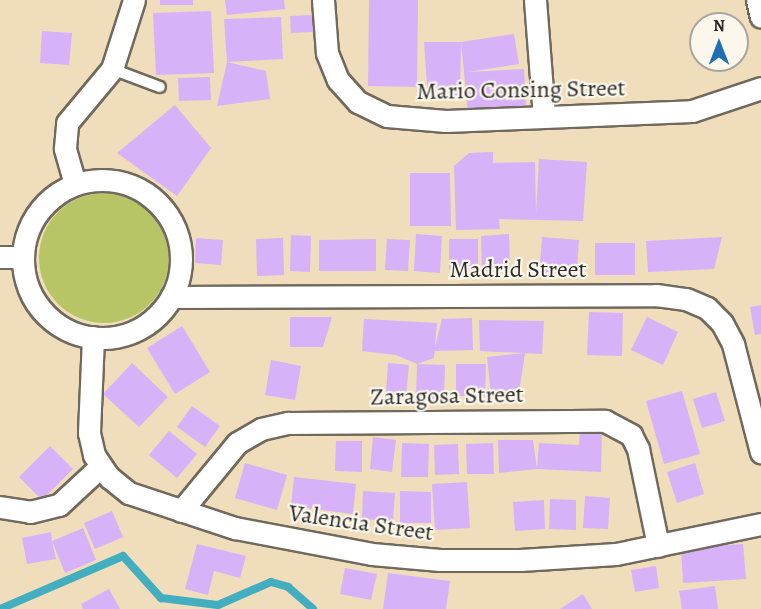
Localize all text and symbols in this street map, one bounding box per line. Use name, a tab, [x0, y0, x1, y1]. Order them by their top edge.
north arrow	[689, 12, 749, 72]
text: N	[713, 15, 725, 37]
street label: Mario Consing Street	[416, 74, 626, 106]
street label: Madrid Street	[450, 256, 586, 284]
street label: Zaragosa Street	[370, 380, 524, 412]
street label: Valencia Street	[287, 499, 435, 547]

